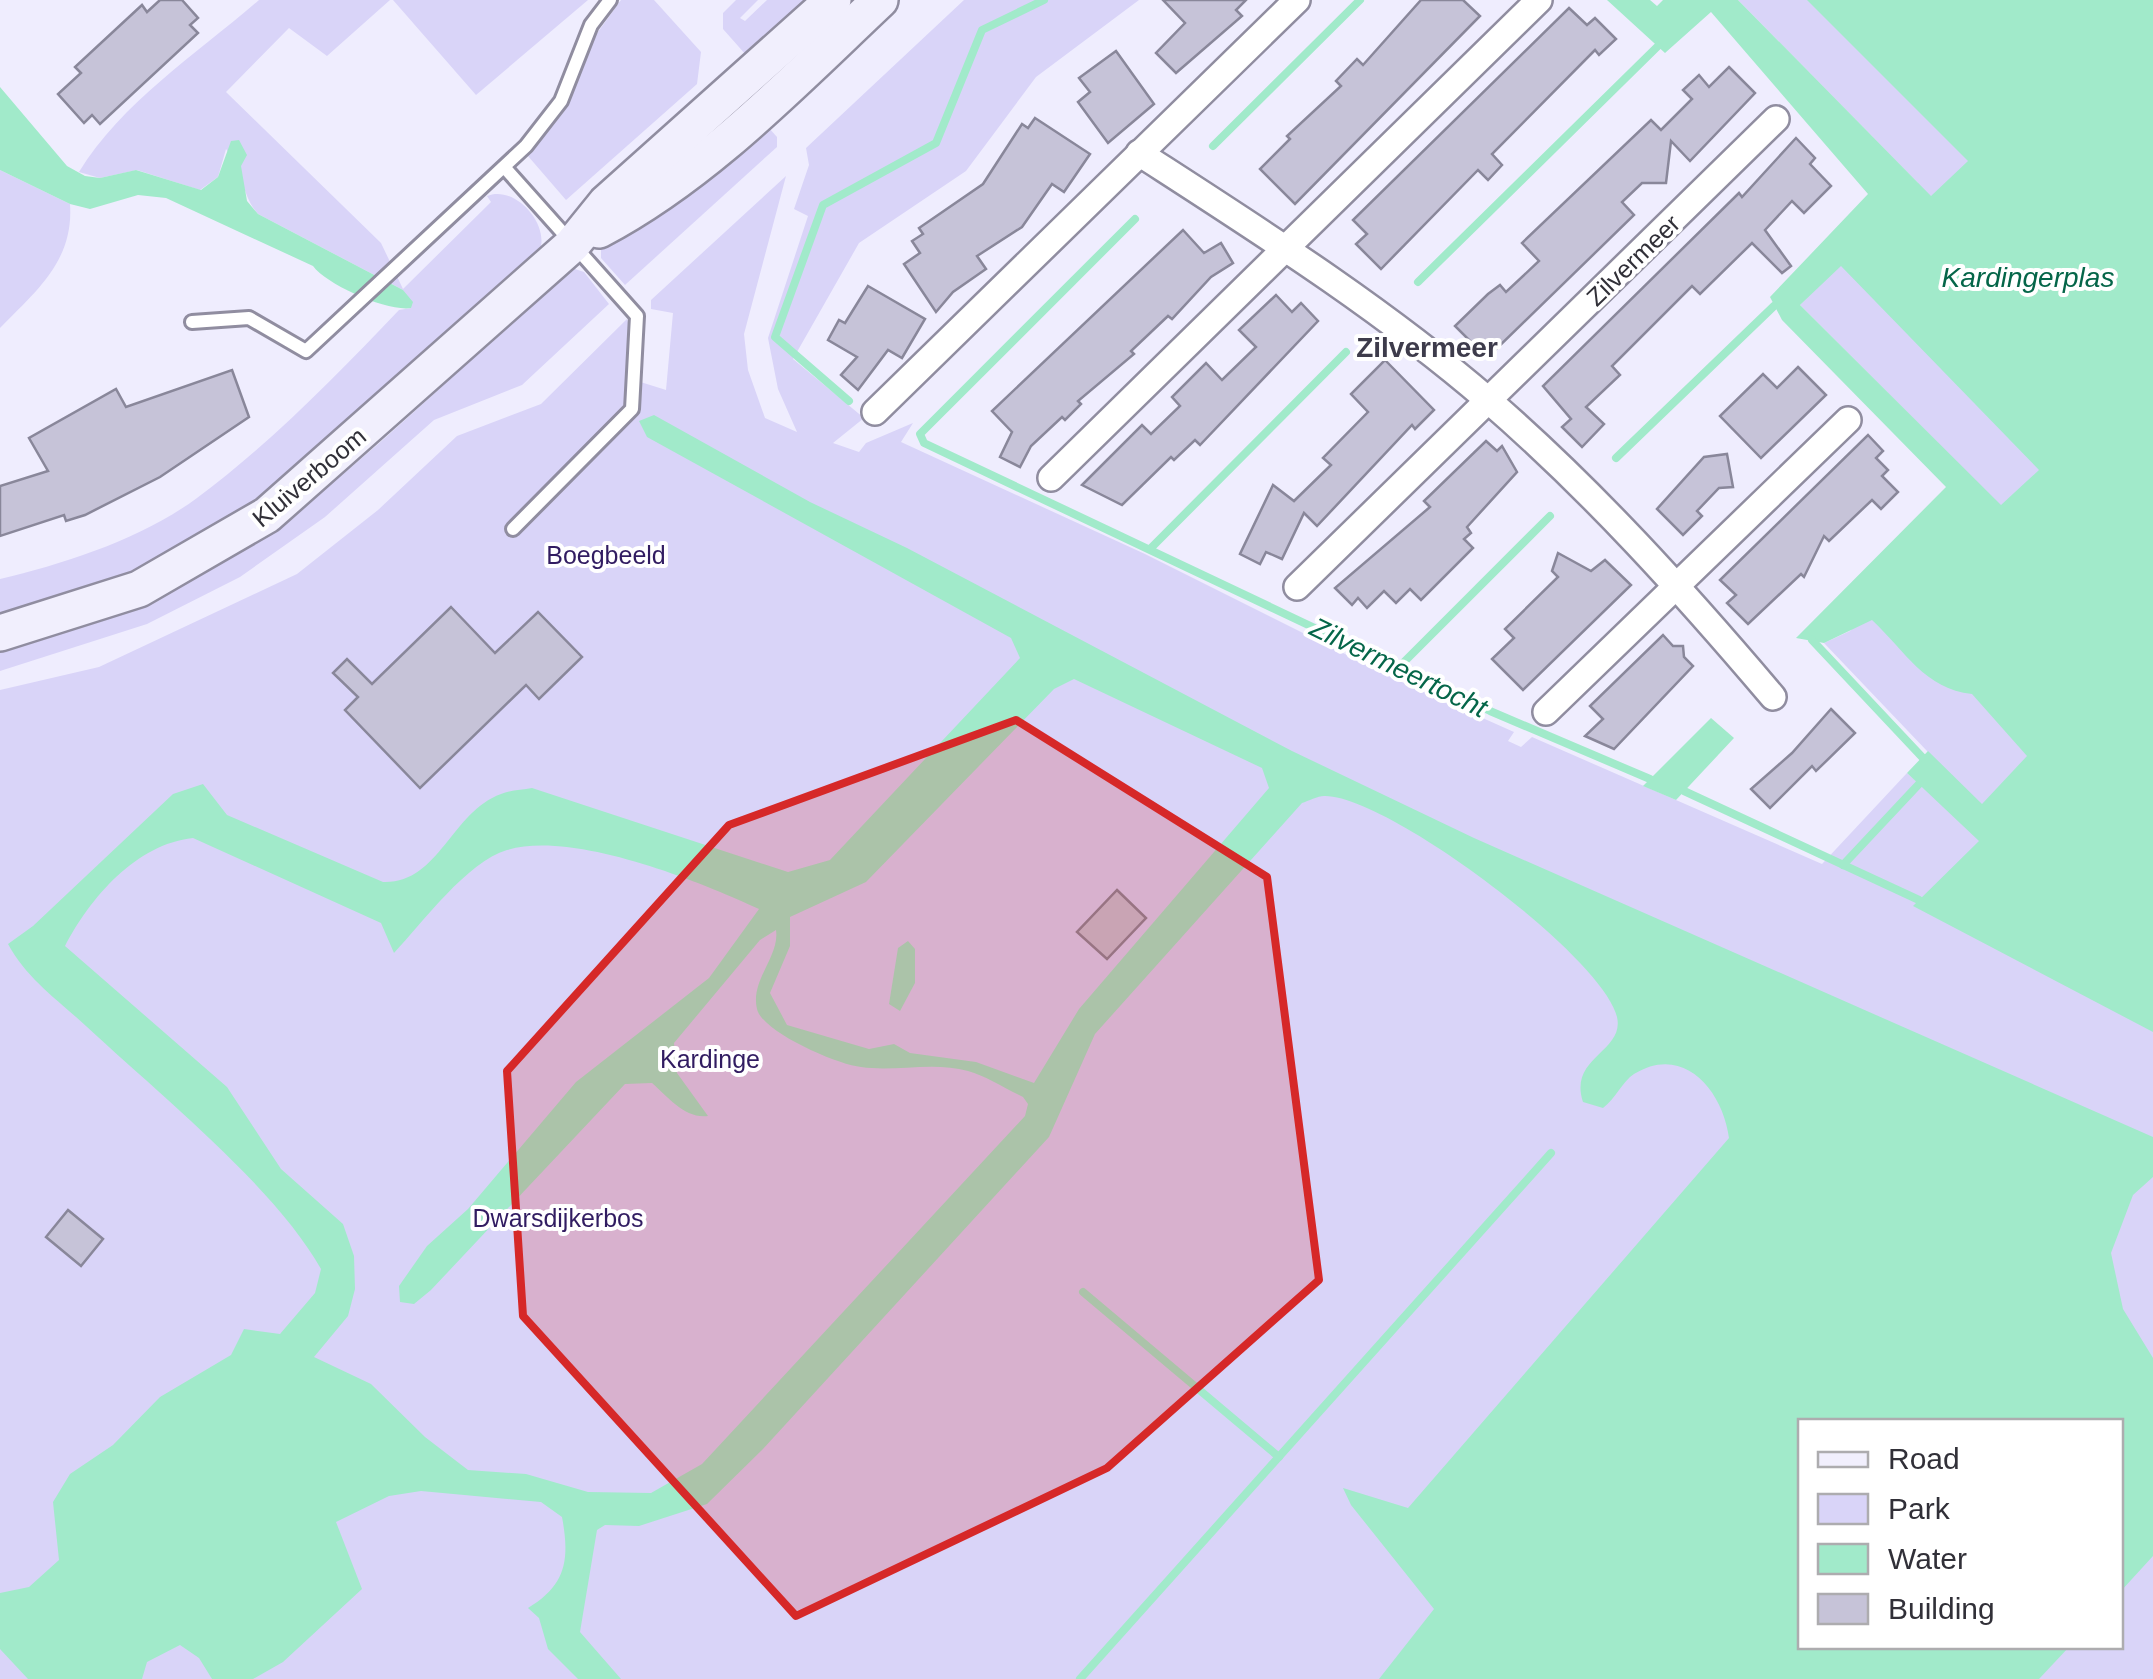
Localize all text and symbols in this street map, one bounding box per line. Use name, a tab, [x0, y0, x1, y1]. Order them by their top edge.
street label: Zilvermeer	[1581, 209, 1685, 311]
water label: Kardingerplas	[1942, 262, 2114, 293]
district label: Zilvermeer	[1356, 332, 1498, 363]
street label: Kluiverboom	[247, 422, 371, 532]
park label: Boegbeeld	[546, 541, 666, 569]
water label: Zilvermeertocht	[1304, 611, 1493, 724]
park label: Kardinge	[660, 1045, 760, 1073]
park label: Dwarsdijkerbos	[473, 1204, 643, 1232]
legend	[1798, 1419, 2123, 1649]
text: Road	[1888, 1442, 1960, 1475]
text: Park	[1888, 1492, 1951, 1525]
text: Water	[1888, 1542, 1967, 1575]
text: Building	[1888, 1592, 1995, 1625]

